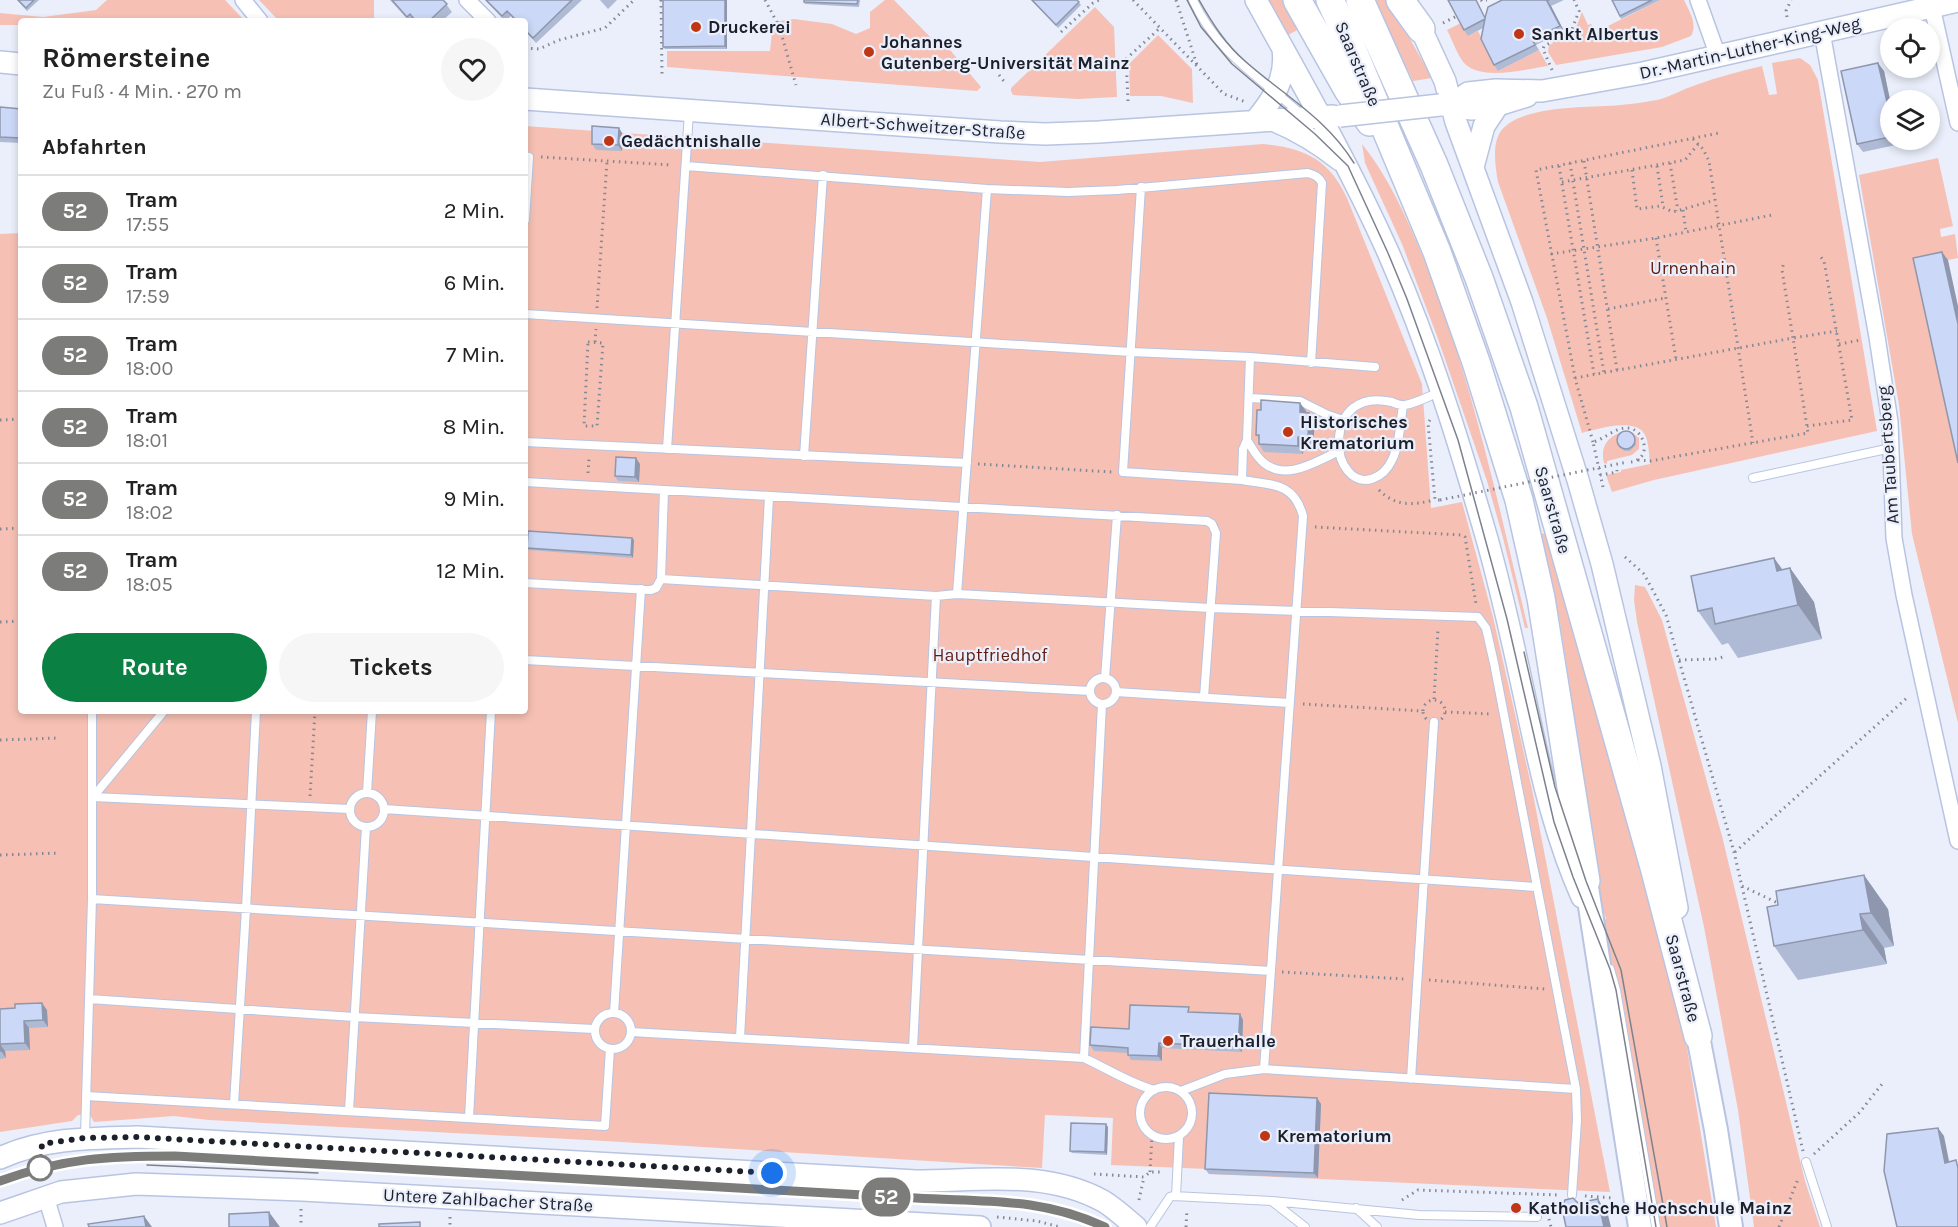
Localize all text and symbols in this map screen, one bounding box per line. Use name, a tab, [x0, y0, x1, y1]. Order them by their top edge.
street label: Dr.-Martin-Luther-King-Weg	[1637, 12, 1863, 84]
place label: Druckerei	[708, 16, 791, 38]
street label: Saarstraße	[1330, 18, 1386, 110]
map controls	[1880, 18, 1940, 150]
button: locate	[1880, 18, 1940, 78]
marker: Druckerei	[689, 20, 703, 34]
place label: Sankt Albertus	[1531, 23, 1659, 45]
marker: Sankt Albertus	[1512, 27, 1526, 41]
place label: Johannes Gutenberg-Universität Mainz	[881, 31, 1130, 74]
button: heart	[441, 38, 504, 101]
text: Römersteine	[42, 41, 210, 74]
marker: Johannes Gutenberg-Universität Mainz	[862, 45, 876, 59]
text: Zu Fuß · 4 Min. · 270 m	[42, 80, 242, 103]
button: layers	[1880, 90, 1940, 150]
street label: Albert-Schweitzer-Straße	[820, 108, 1026, 144]
place label: Gedächtnishalle	[621, 130, 761, 152]
text: Abfahrten	[42, 134, 147, 160]
marker: Gedächtnishalle	[602, 134, 616, 148]
text: Tram	[126, 187, 178, 213]
text: 2 Min.	[444, 198, 504, 224]
text: 52	[63, 199, 87, 223]
text: 17:55	[126, 213, 169, 236]
park label: Urnenhain	[1650, 257, 1736, 279]
text: Tram	[126, 259, 178, 285]
text: 6 Min.	[444, 270, 504, 296]
text: 52	[63, 271, 87, 295]
text: 17:59	[126, 285, 170, 308]
text: Tram	[126, 331, 178, 357]
text: 7 Min.	[446, 342, 504, 368]
text: 52	[63, 343, 87, 367]
text: 18:00	[126, 357, 173, 380]
street label: Am Taubertsberg	[1872, 385, 1904, 525]
text: Tram	[126, 403, 178, 429]
place label: Historisches Krematorium	[1300, 411, 1415, 454]
text: 8 Min.	[443, 414, 504, 440]
text: 52	[63, 415, 87, 439]
marker: Historisches Krematorium	[1281, 425, 1295, 439]
text: 18:01	[126, 429, 168, 452]
street label: Saarstraße	[1530, 464, 1576, 556]
text: Tram	[126, 475, 178, 501]
text: 9 Min.	[444, 486, 504, 512]
text: 52	[63, 487, 87, 511]
text: 18:02	[126, 501, 173, 524]
text: Tram	[126, 547, 178, 573]
text: 12 Min.	[436, 558, 504, 584]
text: 52	[63, 559, 87, 583]
text: 18:05	[126, 573, 173, 596]
button: Route	[42, 633, 267, 702]
button: Tickets	[279, 633, 504, 702]
park label: Hauptfriedhof	[933, 644, 1048, 666]
street label: Saarstraße	[1661, 932, 1705, 1024]
place label: Trauerhalle	[1180, 1030, 1276, 1052]
marker: Trauerhalle	[1161, 1034, 1175, 1048]
place label: Krematorium	[1277, 1125, 1392, 1147]
marker: Krematorium	[1258, 1129, 1272, 1143]
unlabelled marker	[27, 1155, 53, 1181]
your location	[757, 1158, 787, 1188]
line badge: 52	[859, 1178, 913, 1216]
street label: Untere Zahlbacher Straße	[382, 1184, 594, 1216]
text: 52	[874, 1185, 898, 1209]
place label: Katholische Hochschule Mainz	[1528, 1197, 1792, 1219]
marker: Katholische Hochschule Mainz	[1509, 1201, 1523, 1215]

